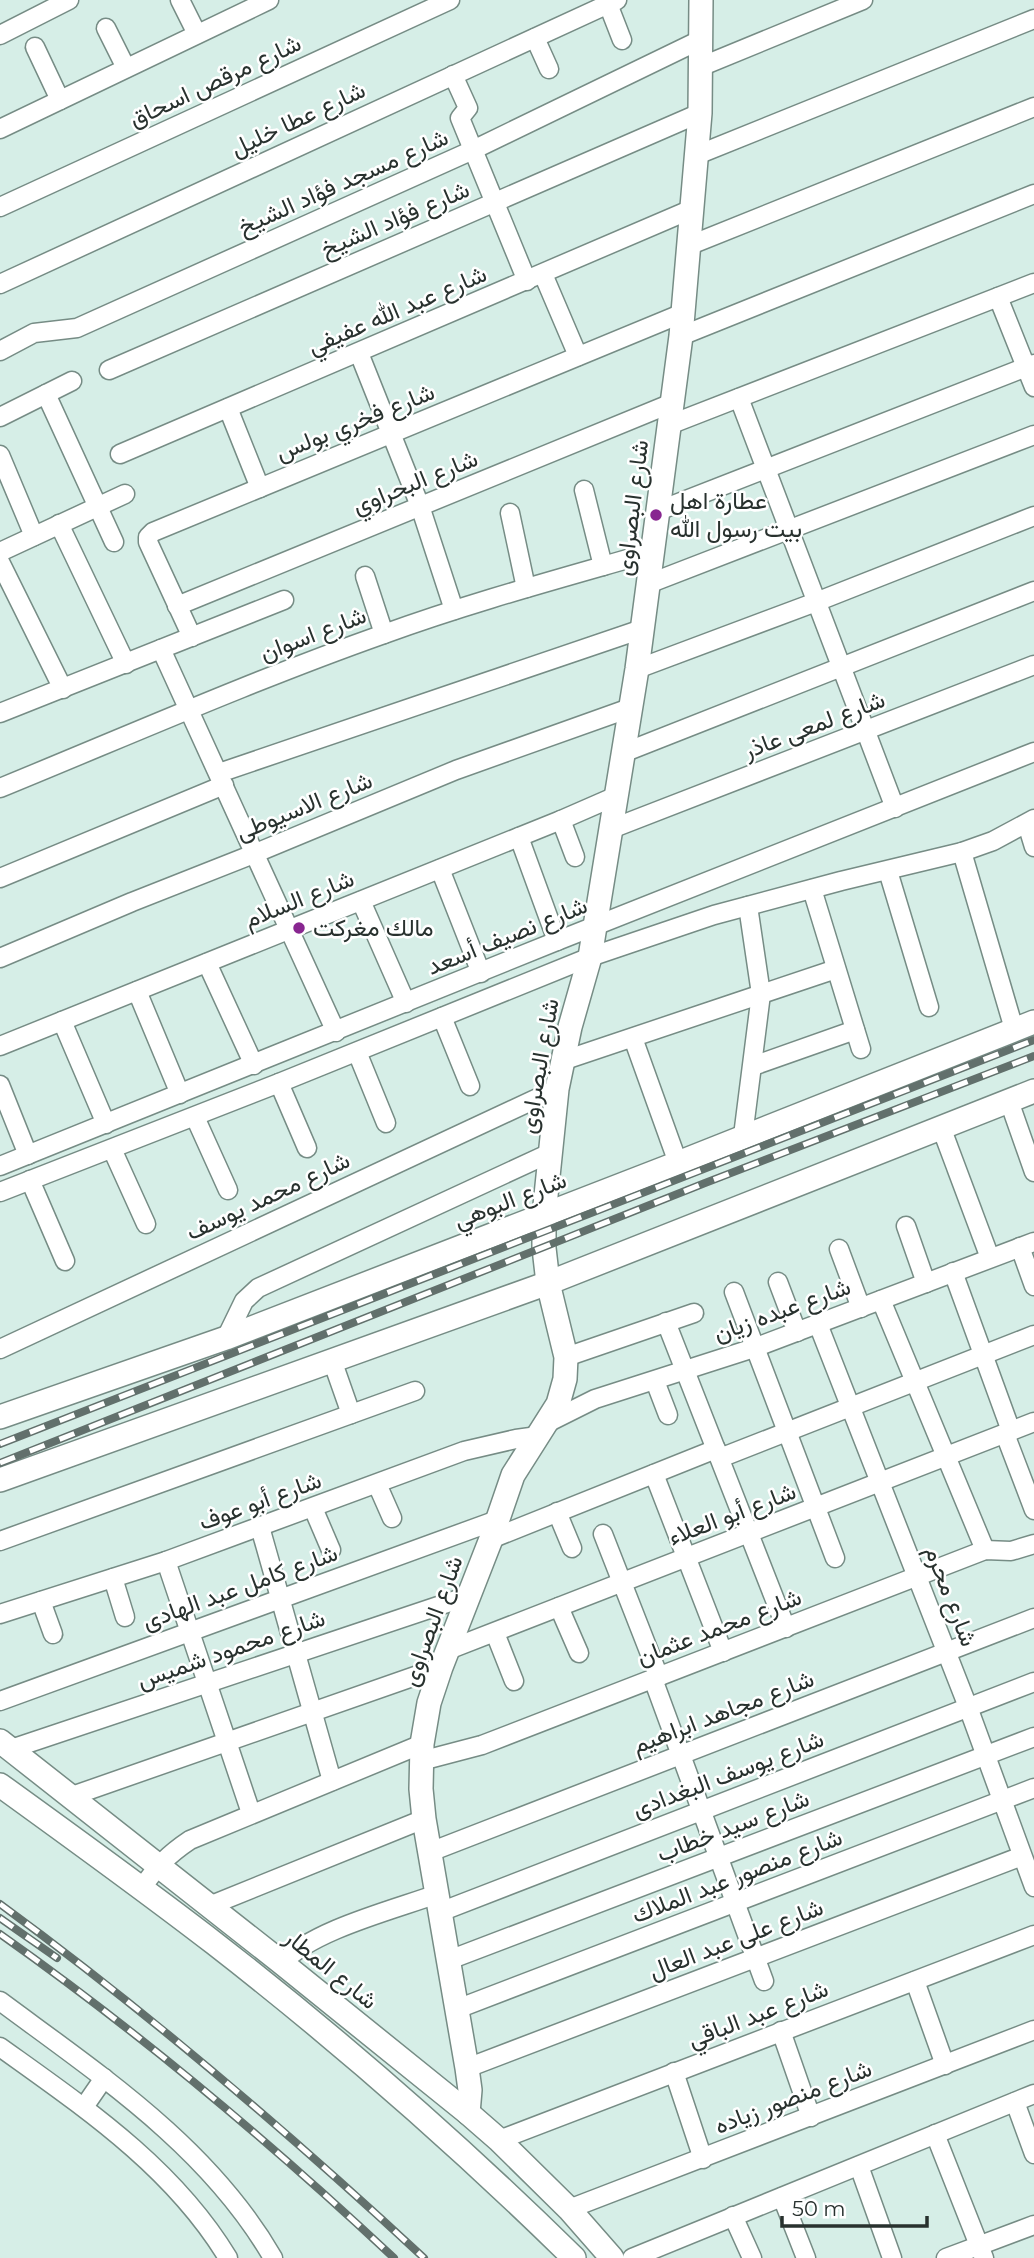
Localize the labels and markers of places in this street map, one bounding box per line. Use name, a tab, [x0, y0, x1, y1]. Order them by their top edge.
place label: عطارة اهل بيت رسول الله	[670, 486, 802, 544]
marker: عطارة اهل بيت رسول الله	[648, 507, 664, 523]
place label: مالك مغركت	[313, 913, 434, 943]
marker: مالك مغركت	[291, 920, 307, 936]

